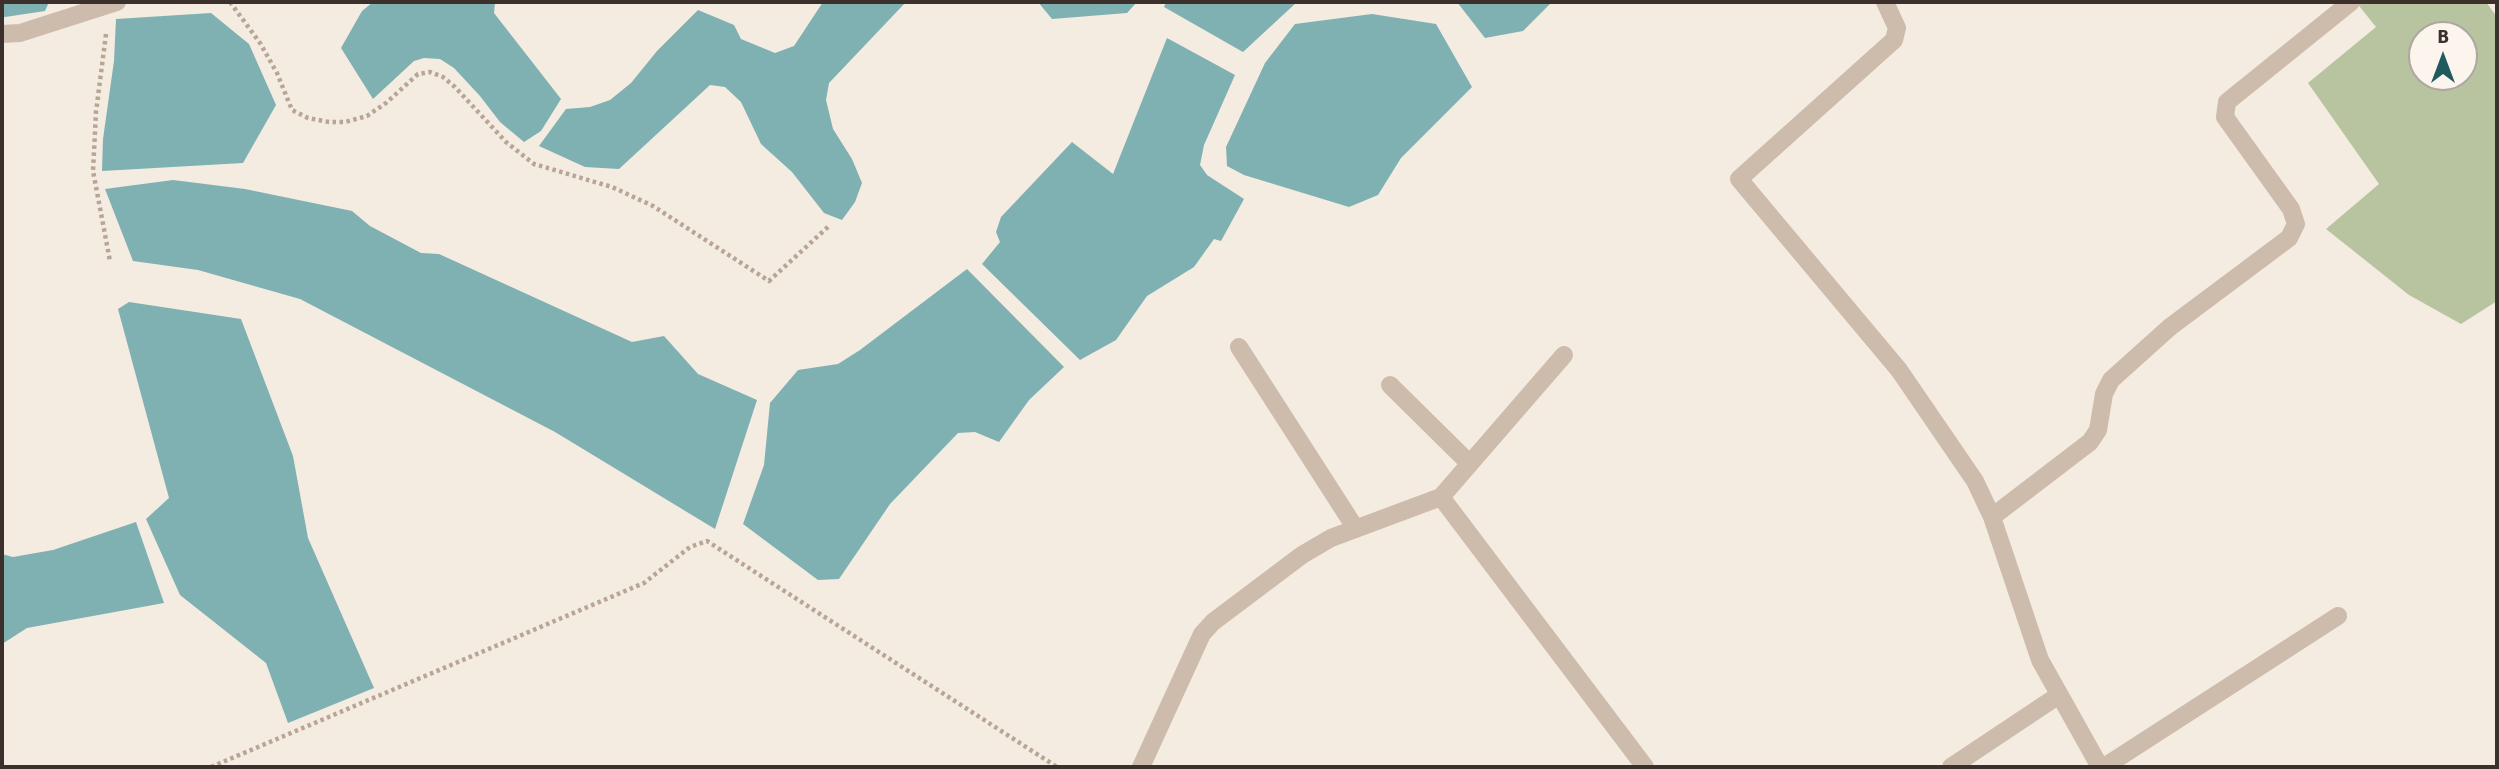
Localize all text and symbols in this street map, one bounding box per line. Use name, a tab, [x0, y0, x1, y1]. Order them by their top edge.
north arrow	[2408, 21, 2478, 91]
text: B	[2437, 25, 2449, 49]

